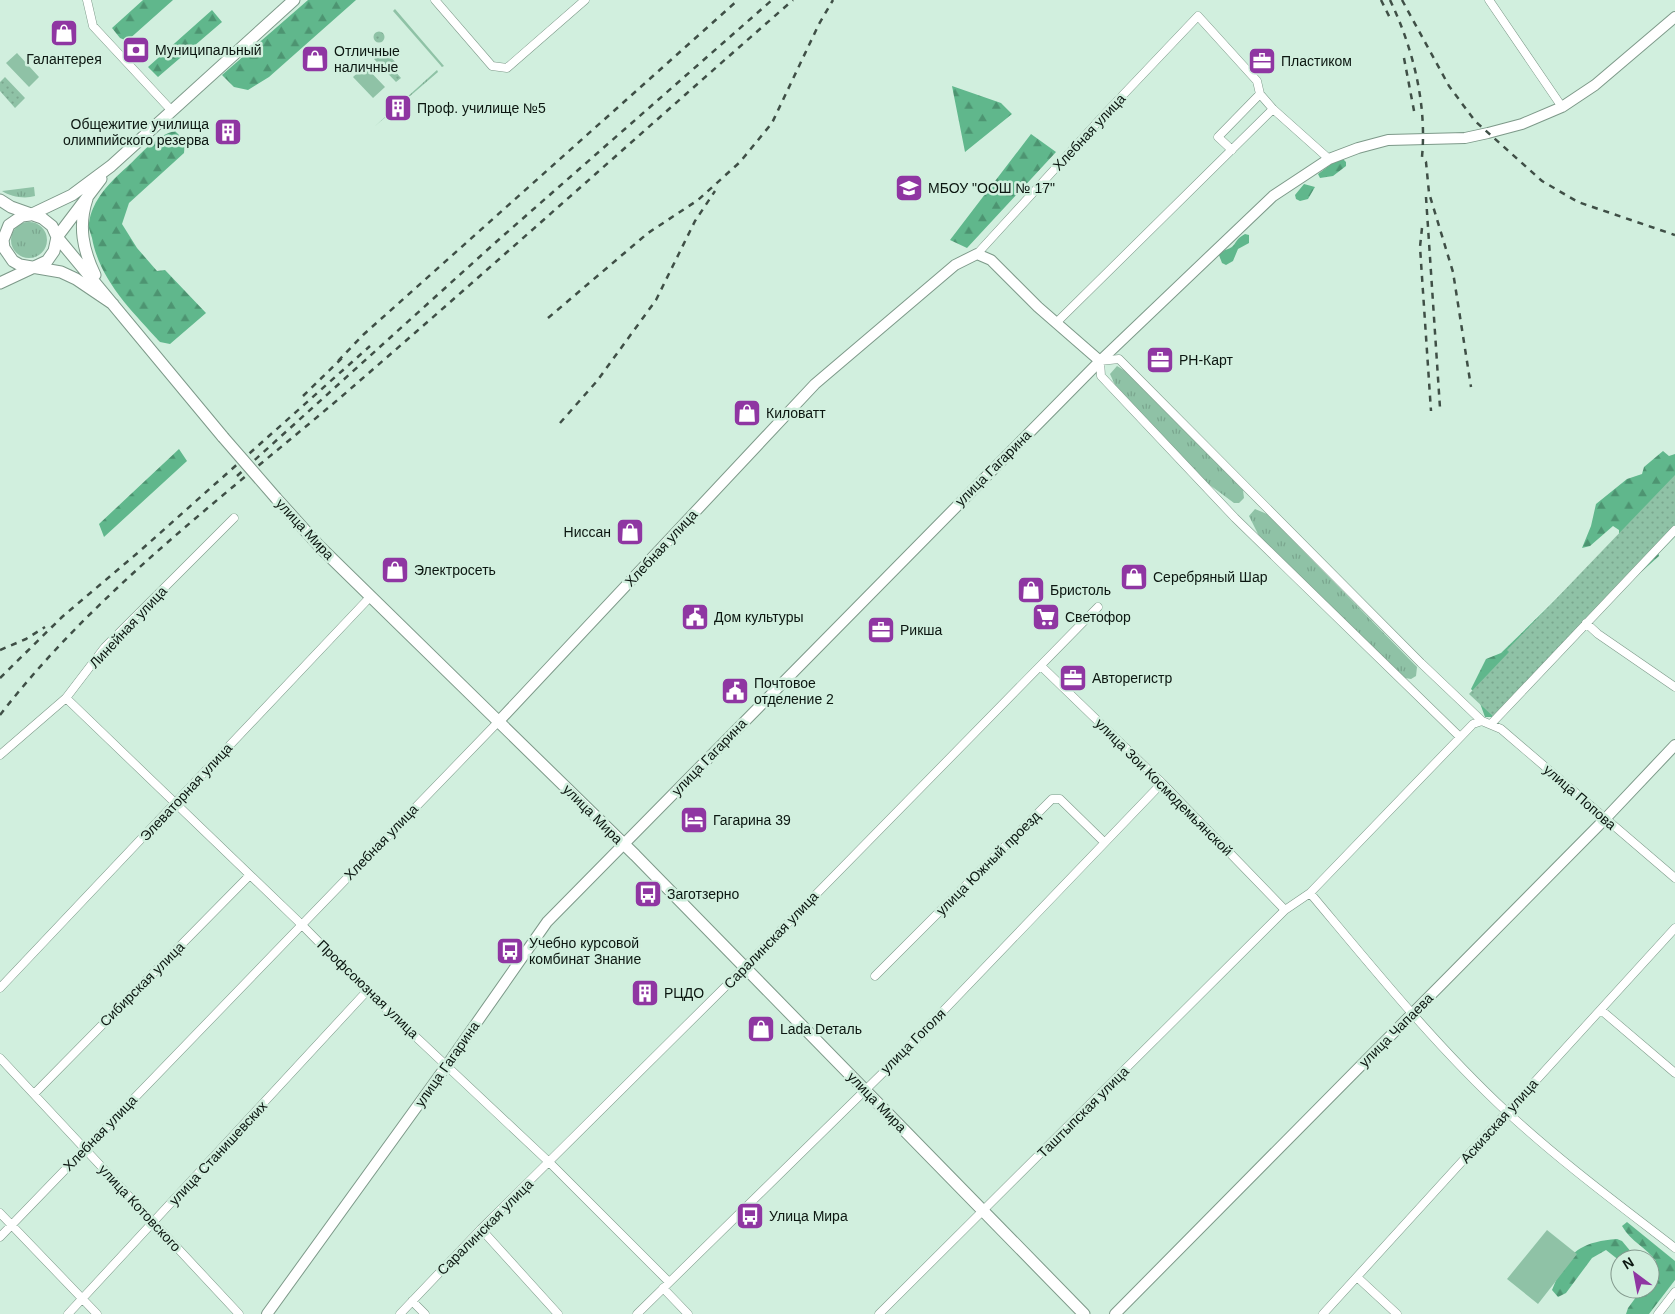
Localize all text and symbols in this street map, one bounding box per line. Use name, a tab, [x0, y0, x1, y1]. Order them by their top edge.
shop icon: Галантерея	[49, 18, 79, 48]
bank icon: Муниципальный	[121, 35, 151, 65]
place label: Муниципальный	[155, 42, 262, 58]
place label: Отличные наличные	[334, 43, 400, 75]
shop icon: Отличные наличные	[300, 44, 330, 74]
office icon: Пластиком	[1247, 46, 1277, 76]
place label: Галантерея	[26, 51, 102, 67]
place label: Пластиком	[1281, 53, 1352, 69]
street label: Хлебная улица	[1050, 90, 1129, 174]
building icon: Проф. училище №5	[383, 93, 413, 123]
place label: Проф. училище №5	[417, 100, 546, 116]
place label: Общежитие училища олимпийского резерва	[63, 116, 209, 148]
building icon: Общежитие училища олимпийского резерва	[213, 117, 243, 147]
school or university icon: МБОУ "ООШ № 17"	[894, 173, 924, 203]
place label: МБОУ "ООШ № 17"	[928, 180, 1055, 196]
office icon: РН-Карт	[1145, 345, 1175, 375]
place label: РН-Карт	[1179, 352, 1234, 368]
shop icon: Киловатт	[732, 398, 762, 428]
place label: Киловатт	[766, 405, 826, 421]
street label: улица Гагарина	[952, 427, 1034, 509]
street label: улица Мира	[273, 495, 337, 563]
street label: Хлебная улица	[622, 506, 701, 590]
shop icon: Ниссан	[615, 517, 645, 547]
place label: Ниссан	[564, 524, 611, 540]
shop icon: Электросеть	[380, 555, 410, 585]
place label: Электросеть	[414, 562, 496, 578]
shop icon: Серебряный Шар	[1119, 562, 1149, 592]
place label: Серебряный Шар	[1153, 569, 1268, 585]
shop icon: Бристоль	[1016, 575, 1046, 605]
place label: Бристоль	[1050, 582, 1111, 598]
street label: Линейная улица	[86, 583, 170, 671]
public building icon: Дом культуры	[680, 602, 710, 632]
supermarket icon: Светофор	[1031, 602, 1061, 632]
place label: Дом культуры	[714, 609, 804, 625]
place label: Светофор	[1065, 609, 1131, 625]
office icon: Рикша	[866, 615, 896, 645]
place label: Рикша	[900, 622, 943, 638]
office icon: Авторегистр	[1058, 663, 1088, 693]
place label: Авторегистр	[1092, 670, 1172, 686]
place label: Почтовое отделение 2	[754, 675, 834, 707]
public building icon: Почтовое отделение 2	[720, 676, 750, 706]
street label: улица Гагарина	[668, 715, 750, 799]
street label: улица Зои Космодемьянской	[1092, 715, 1236, 859]
street label: Элеваторная улица	[137, 740, 236, 844]
street label: улица Попова	[1541, 761, 1620, 833]
street label: улица Мира	[560, 781, 626, 847]
street label: Хлебная улица	[341, 801, 421, 883]
hotel icon: Гагарина 39	[679, 805, 709, 835]
street label: улица Южный проезд	[933, 808, 1043, 918]
place label: Гагарина 39	[713, 812, 791, 828]
bus stop icon: Заготзерно	[633, 879, 663, 909]
place label: Заготзерно	[667, 886, 739, 902]
street label: Саралинская улица	[721, 888, 822, 992]
place label: Учебно курсовой комбинат Знание	[529, 935, 641, 967]
bus stop icon: Учебно курсовой комбинат Знание	[495, 936, 525, 966]
street label: Профсоюзная улица	[314, 937, 422, 1042]
street label: Сибирская улица	[96, 938, 188, 1030]
building icon: РЦДО	[630, 978, 660, 1008]
place label: РЦДО	[664, 985, 704, 1001]
street label: улица Чапаева	[1356, 990, 1436, 1070]
street label: улица Гоголя	[877, 1005, 949, 1077]
shop icon: Lada Dеталь	[746, 1014, 776, 1044]
street label: улица Гагарина	[412, 1018, 483, 1110]
place label: Lada Dеталь	[780, 1021, 862, 1037]
street label: Таштыпская улица	[1034, 1063, 1132, 1161]
street label: улица Мира	[844, 1069, 910, 1136]
street label: Аскизская улица	[1457, 1075, 1541, 1166]
street label: Хлебная улица	[60, 1092, 140, 1174]
street label: улица Станишевских	[166, 1098, 270, 1208]
street label: улица Котовского	[96, 1161, 185, 1255]
street label: Саралинская улица	[434, 1176, 536, 1278]
bus stop icon: Улица Мира	[735, 1201, 765, 1231]
place label: Улица Мира	[769, 1208, 848, 1224]
north arrow	[1610, 1249, 1660, 1299]
text: N	[1620, 1254, 1637, 1272]

